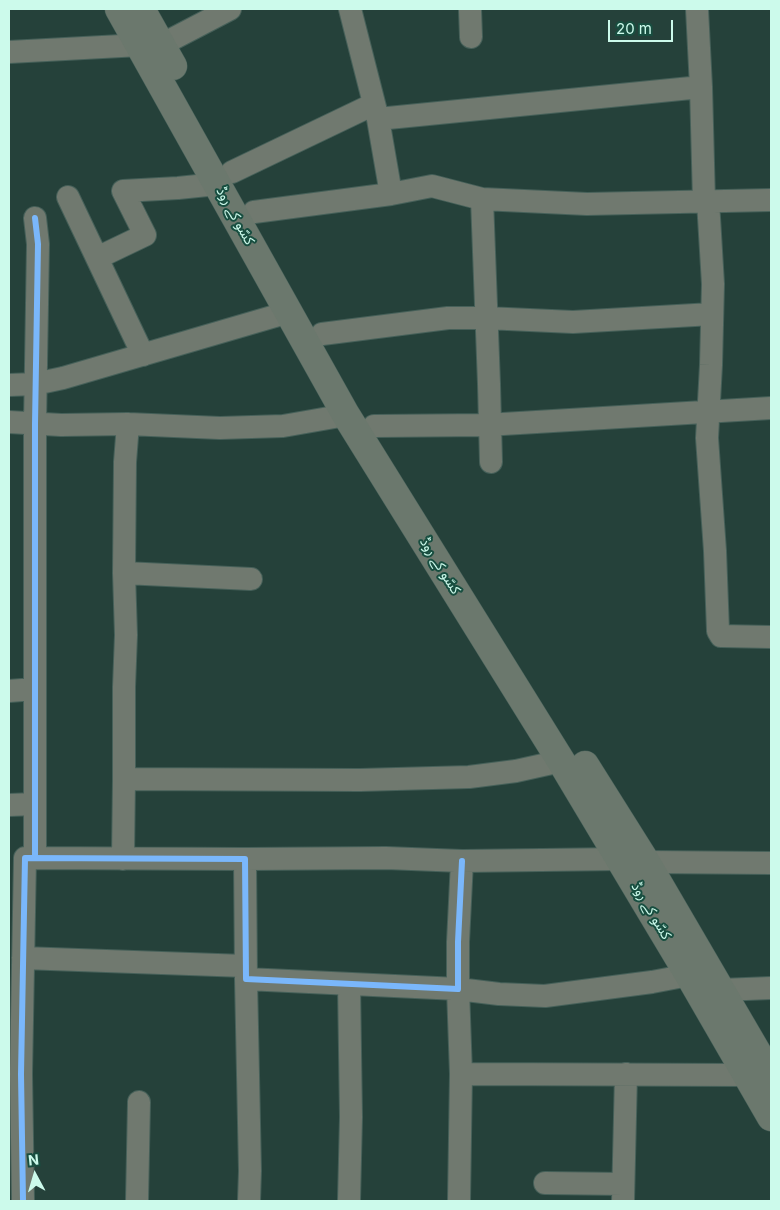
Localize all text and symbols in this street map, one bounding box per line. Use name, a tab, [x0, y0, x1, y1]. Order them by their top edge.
scale bar	[610, 10, 675, 42]
text: 20 m	[616, 19, 652, 38]
street label: کسّو کے روڈ	[212, 184, 258, 248]
street label: کسّو کے روڈ	[416, 535, 464, 597]
street label: کسّو کے روڈ	[627, 879, 675, 943]
north arrow	[10, 1150, 60, 1200]
text: N	[27, 1151, 40, 1169]

